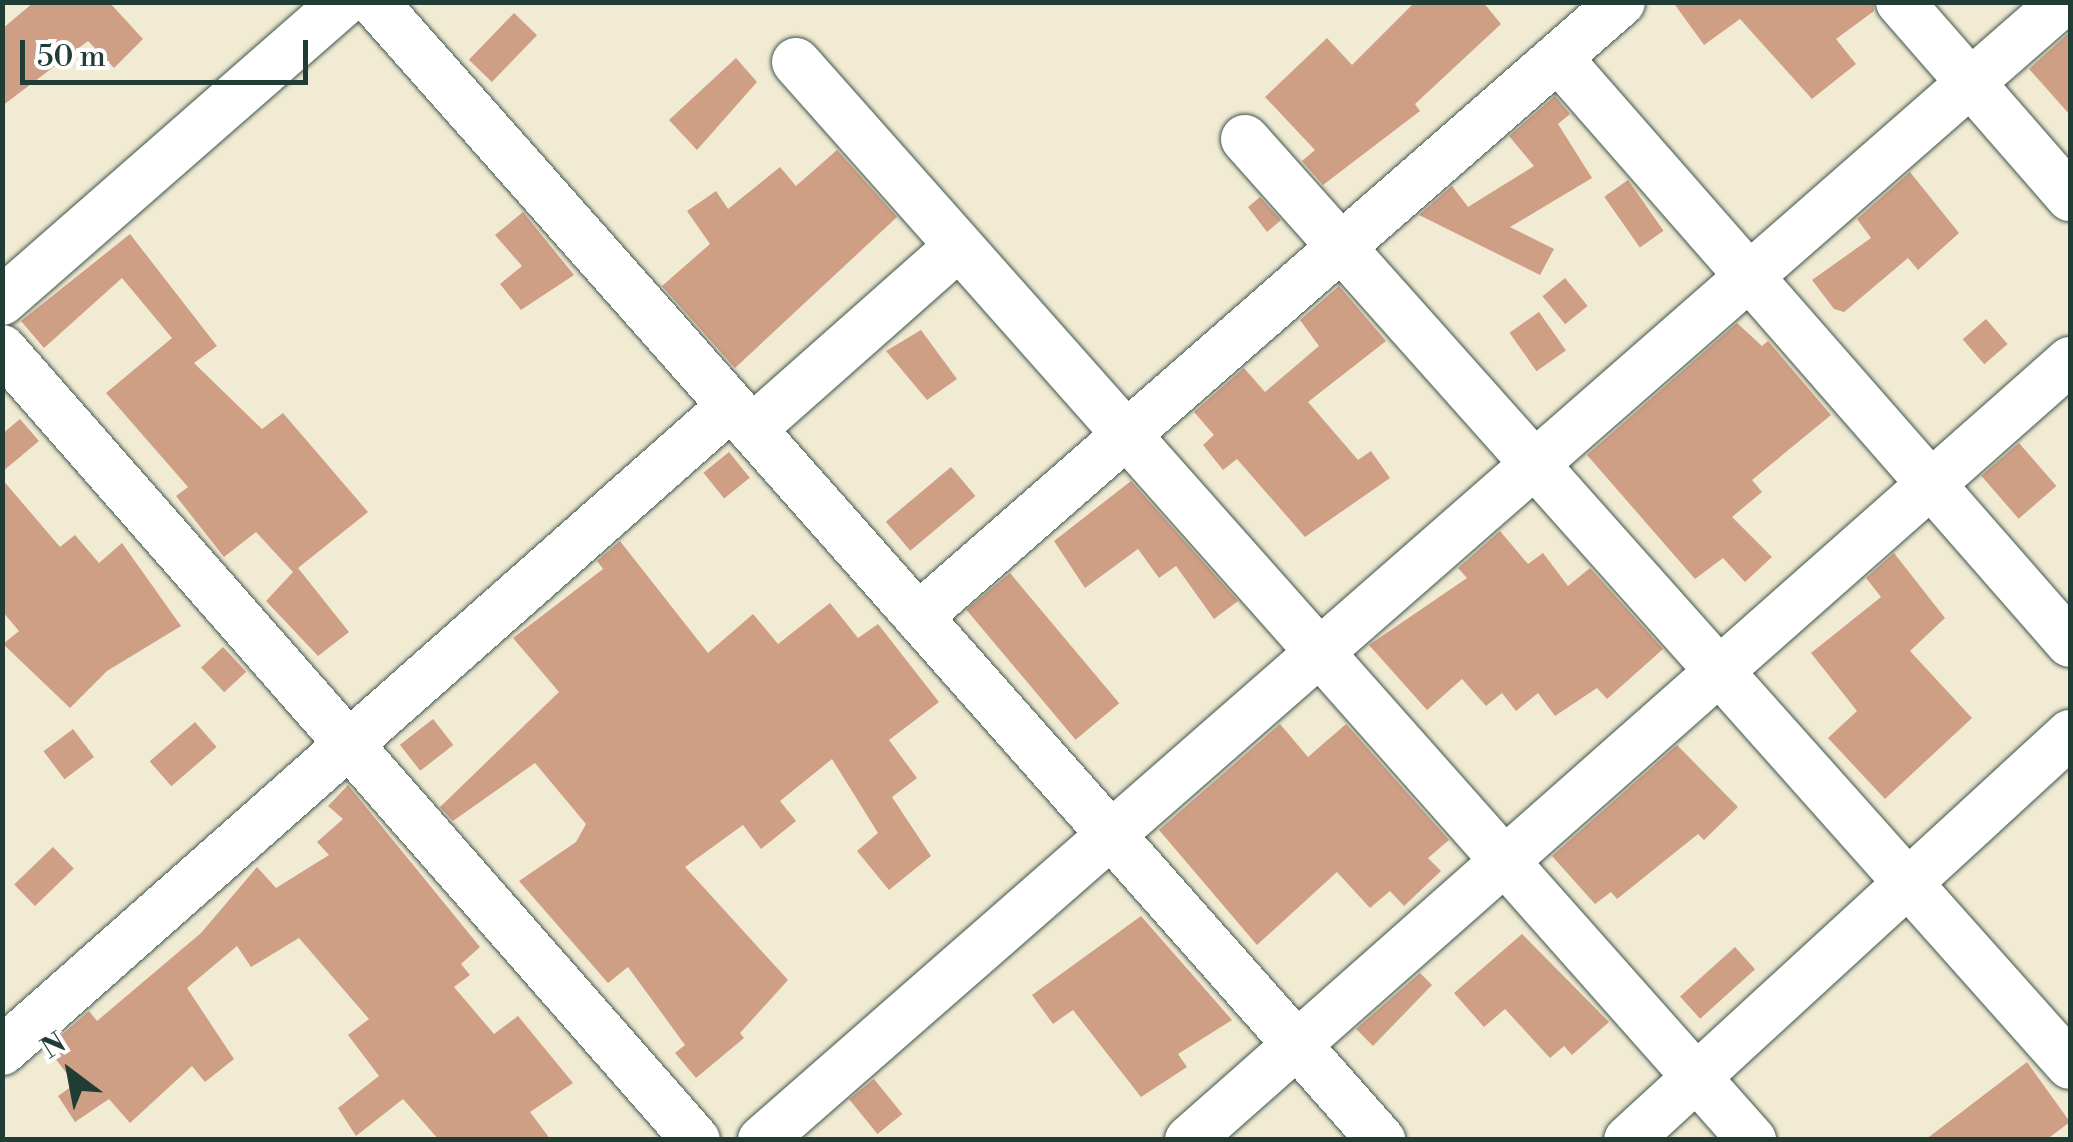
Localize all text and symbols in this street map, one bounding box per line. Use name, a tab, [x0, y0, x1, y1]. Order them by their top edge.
scale bar	[25, 20, 312, 82]
text: 50 m	[37, 38, 106, 76]
north arrow	[20, 1022, 120, 1122]
text: N	[35, 1025, 73, 1067]

